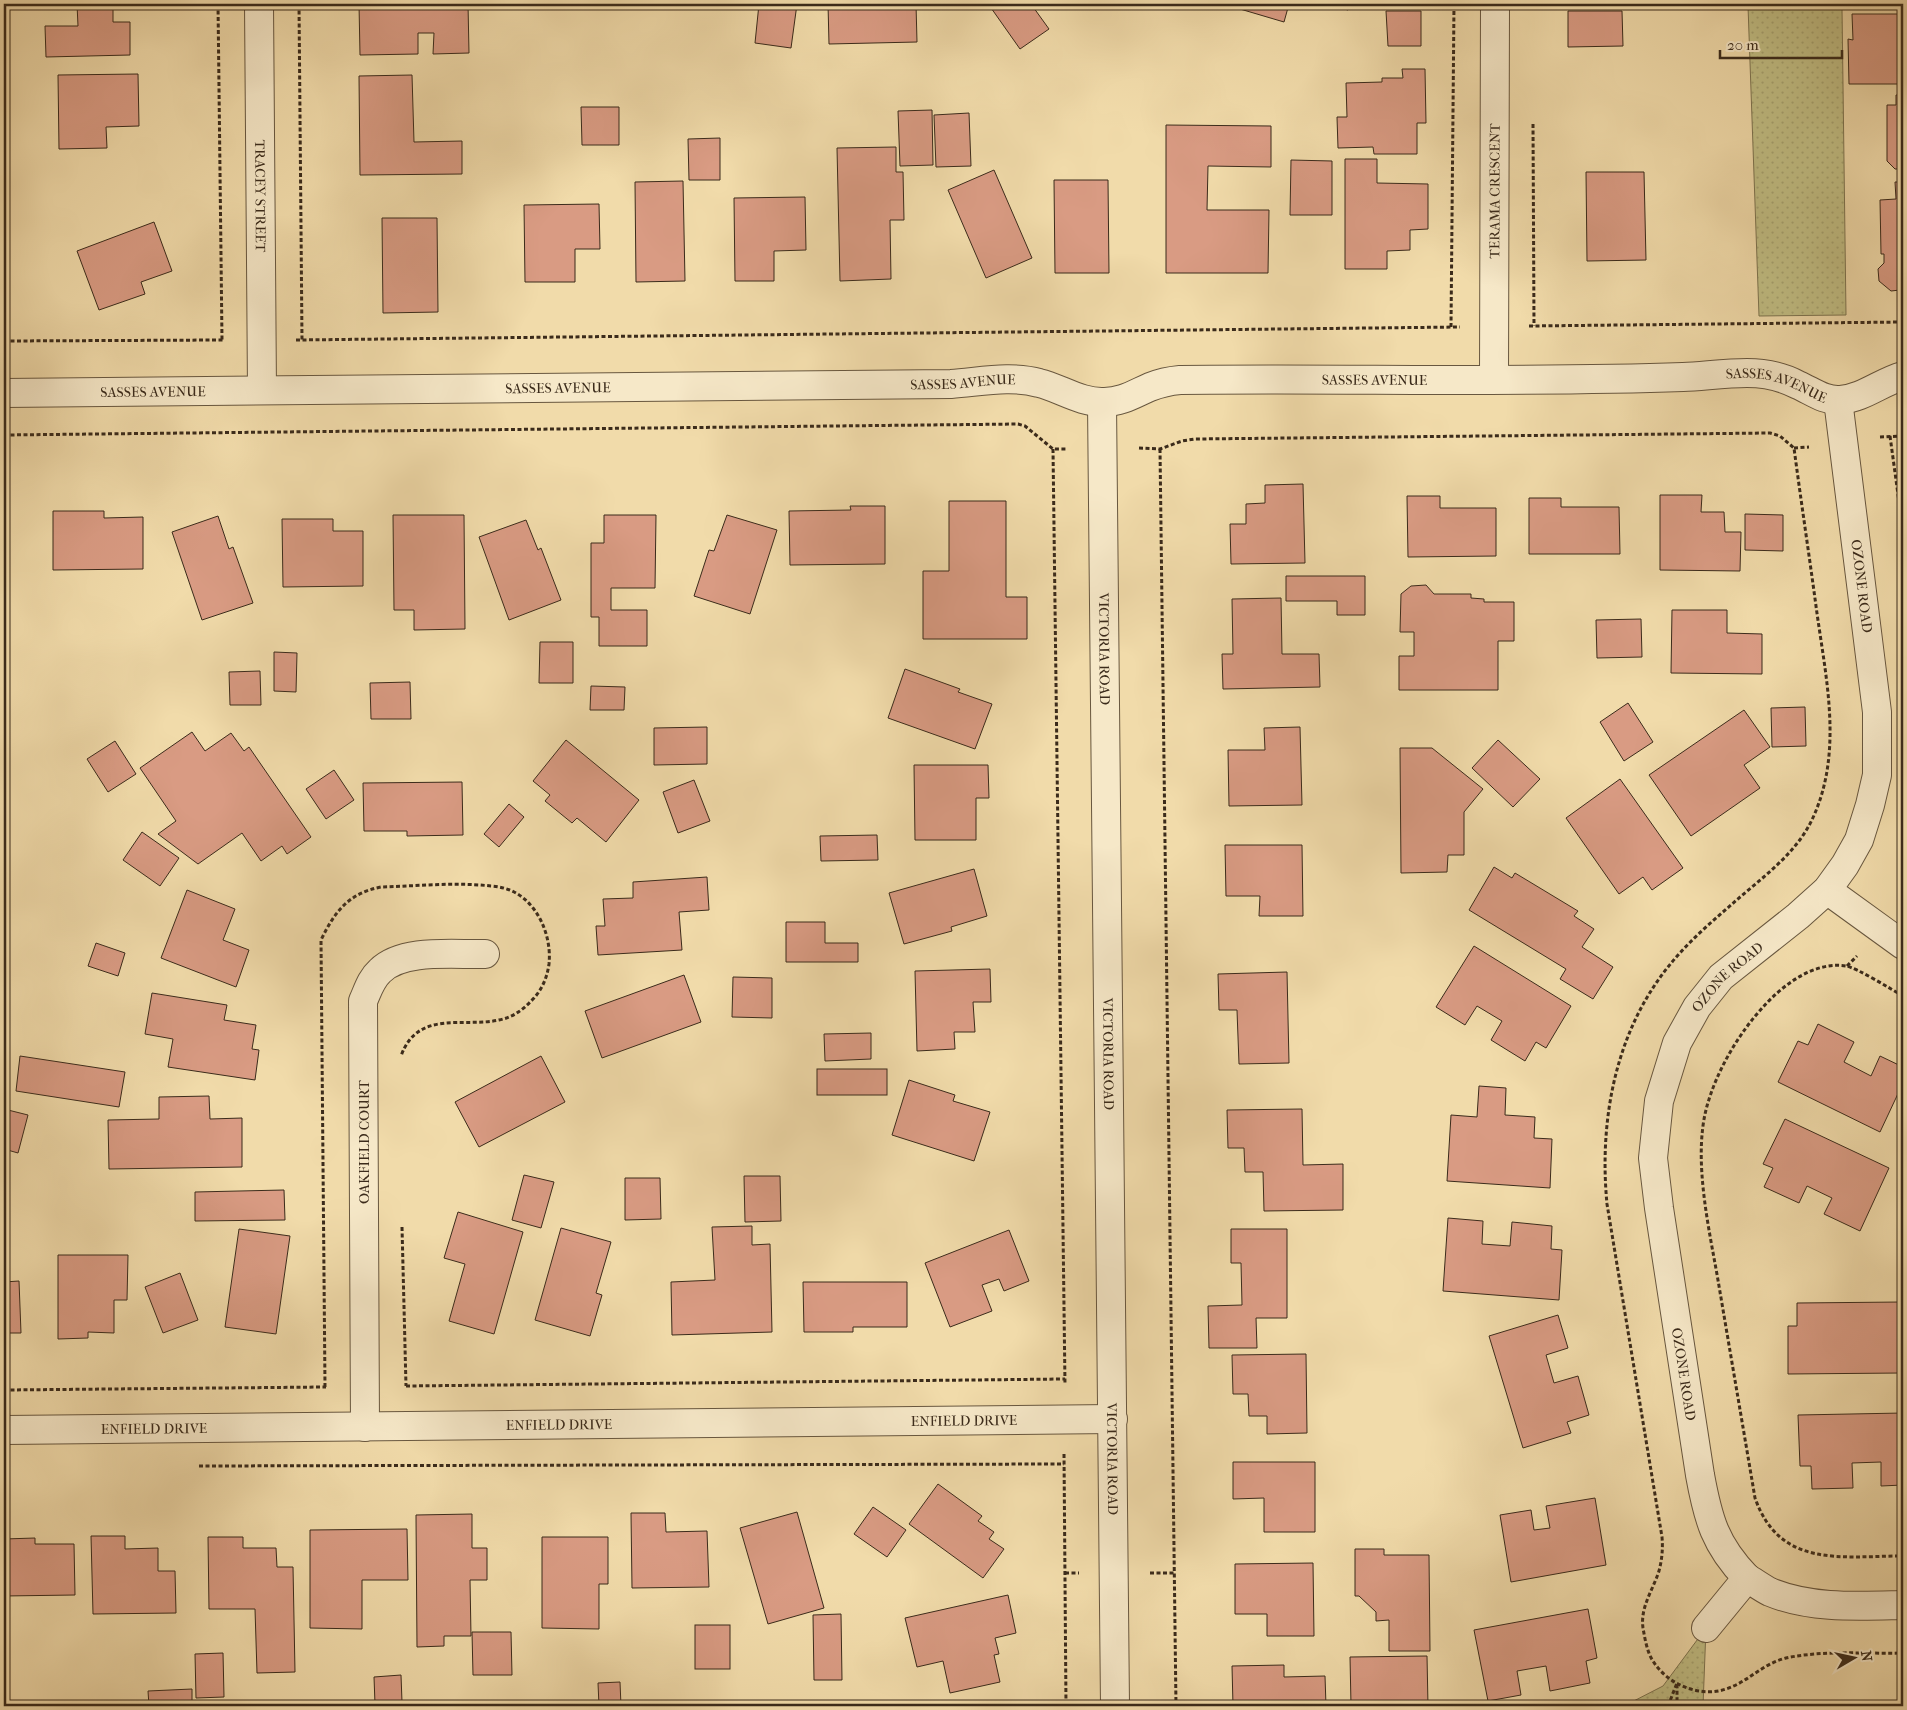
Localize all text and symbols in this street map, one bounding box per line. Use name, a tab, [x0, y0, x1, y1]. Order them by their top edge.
scale bar	[1720, 28, 1842, 60]
text: 20 m	[1727, 36, 1759, 54]
street label: TERAMA CRESCENT	[1486, 123, 1504, 259]
street label: TRACEY STREET	[251, 140, 269, 253]
street label: SASSES AVENUE	[1725, 365, 1830, 407]
street label: SASSES AVENUE	[910, 371, 1016, 393]
street label: SASSES AVENUE	[1322, 372, 1428, 389]
street label: SASSES AVENUE	[505, 379, 611, 397]
street label: SASSES AVENUE	[100, 383, 206, 401]
street label: OZONE ROAD	[1847, 538, 1876, 634]
street label: VICTORIA ROAD	[1095, 592, 1113, 706]
street label: OZONE ROAD	[1688, 939, 1767, 1016]
street label: VICTORIA ROAD	[1099, 997, 1117, 1111]
street label: OAKFIELD COURT	[356, 1079, 373, 1204]
street label: OZONE ROAD	[1668, 1326, 1699, 1422]
street label: VICTORIA ROAD	[1103, 1402, 1121, 1516]
street label: ENFIELD DRIVE	[911, 1412, 1018, 1430]
street label: ENFIELD DRIVE	[506, 1416, 613, 1434]
street label: ENFIELD DRIVE	[101, 1420, 208, 1438]
north arrow	[1830, 1632, 1880, 1682]
text: N	[1857, 1649, 1876, 1663]

